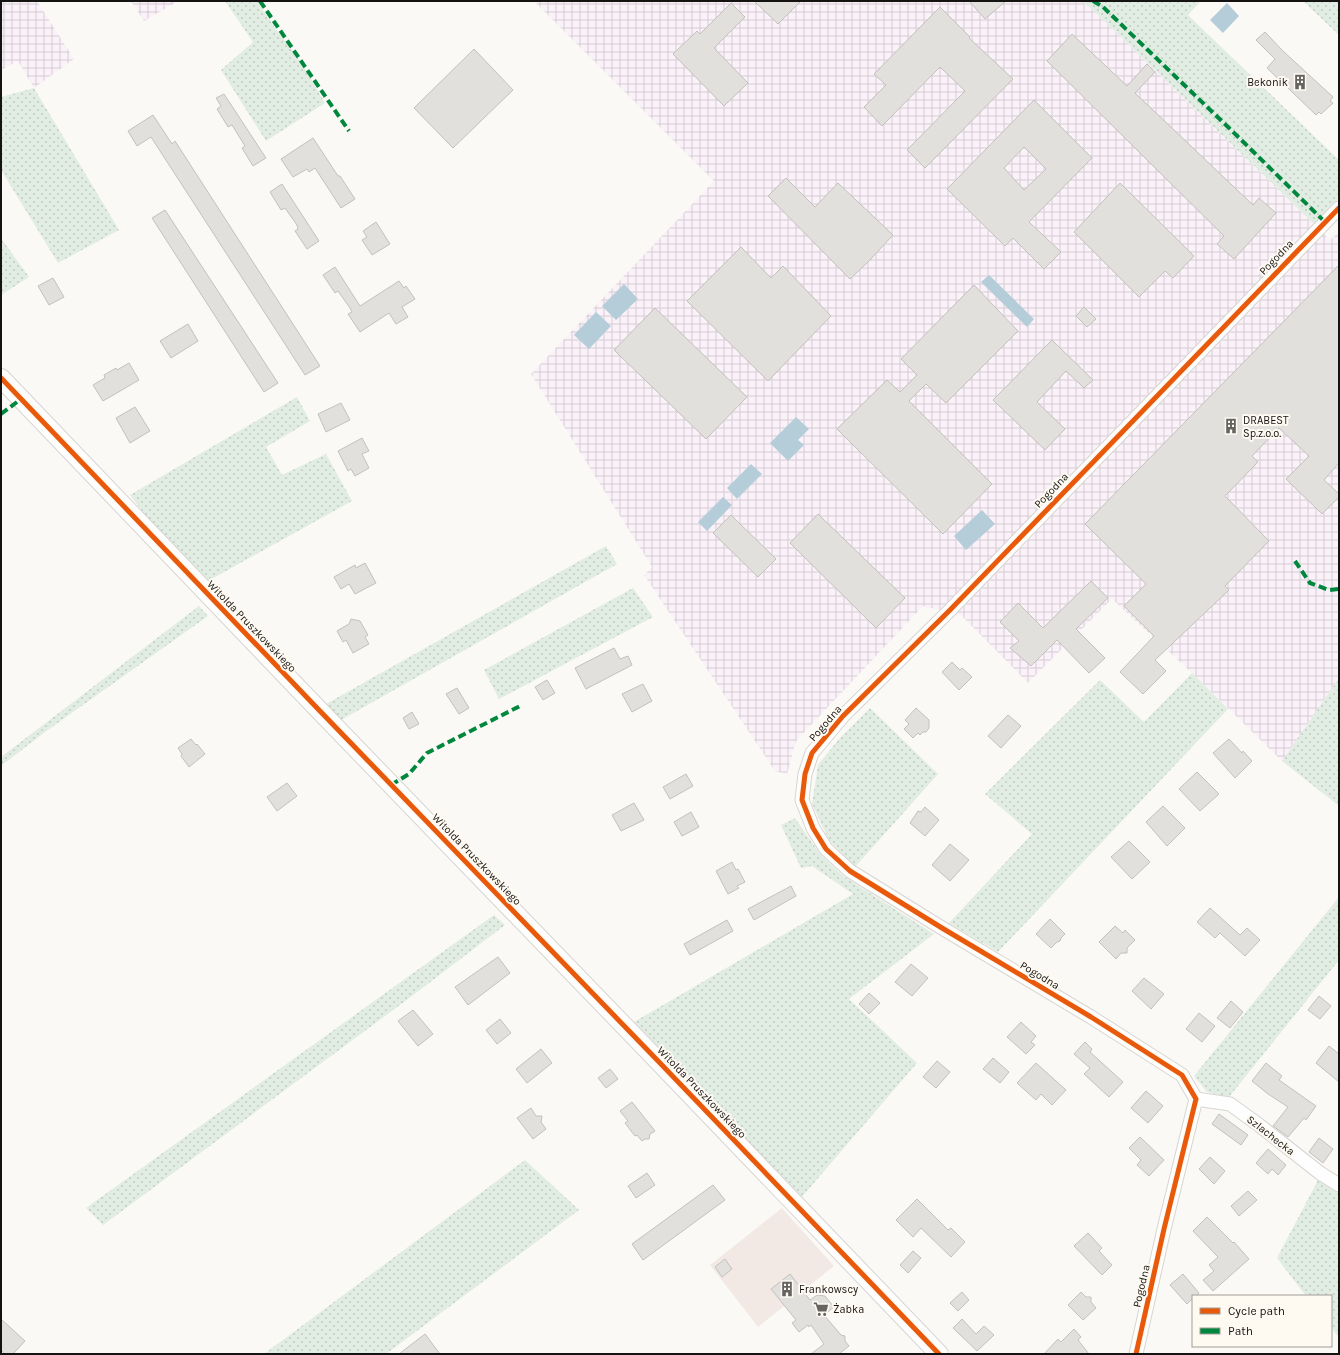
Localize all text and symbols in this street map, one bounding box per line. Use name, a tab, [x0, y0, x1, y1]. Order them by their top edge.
building icon: Bekonik	[1291, 73, 1309, 91]
place label: Bekonik	[1247, 76, 1288, 89]
street label: Pogodna	[1257, 237, 1296, 278]
place label: DRABEST Sp.z.o.o.	[1243, 414, 1289, 440]
building icon: DRABEST Sp.z.o.o.	[1222, 417, 1240, 435]
street label: Pogodna	[1032, 470, 1071, 511]
street label: Witolda Pruszkowskiego	[204, 578, 299, 675]
street label: Pogodna	[806, 703, 845, 744]
street label: Witolda Pruszkowskiego	[429, 811, 524, 908]
street label: Pogodna	[1018, 959, 1062, 992]
street label: Witolda Pruszkowskiego	[654, 1044, 749, 1141]
street label: Szlachecka	[1244, 1113, 1297, 1158]
street label: Pogodna	[1130, 1263, 1153, 1309]
building icon: Frankowscy	[778, 1280, 796, 1298]
place label: Frankowscy	[799, 1283, 858, 1296]
legend	[1192, 1295, 1332, 1347]
supermarket icon: Żabka	[812, 1300, 830, 1318]
place label: Żabka	[833, 1302, 864, 1316]
text: Cycle path	[1228, 1304, 1285, 1318]
text: Path	[1228, 1324, 1253, 1338]

